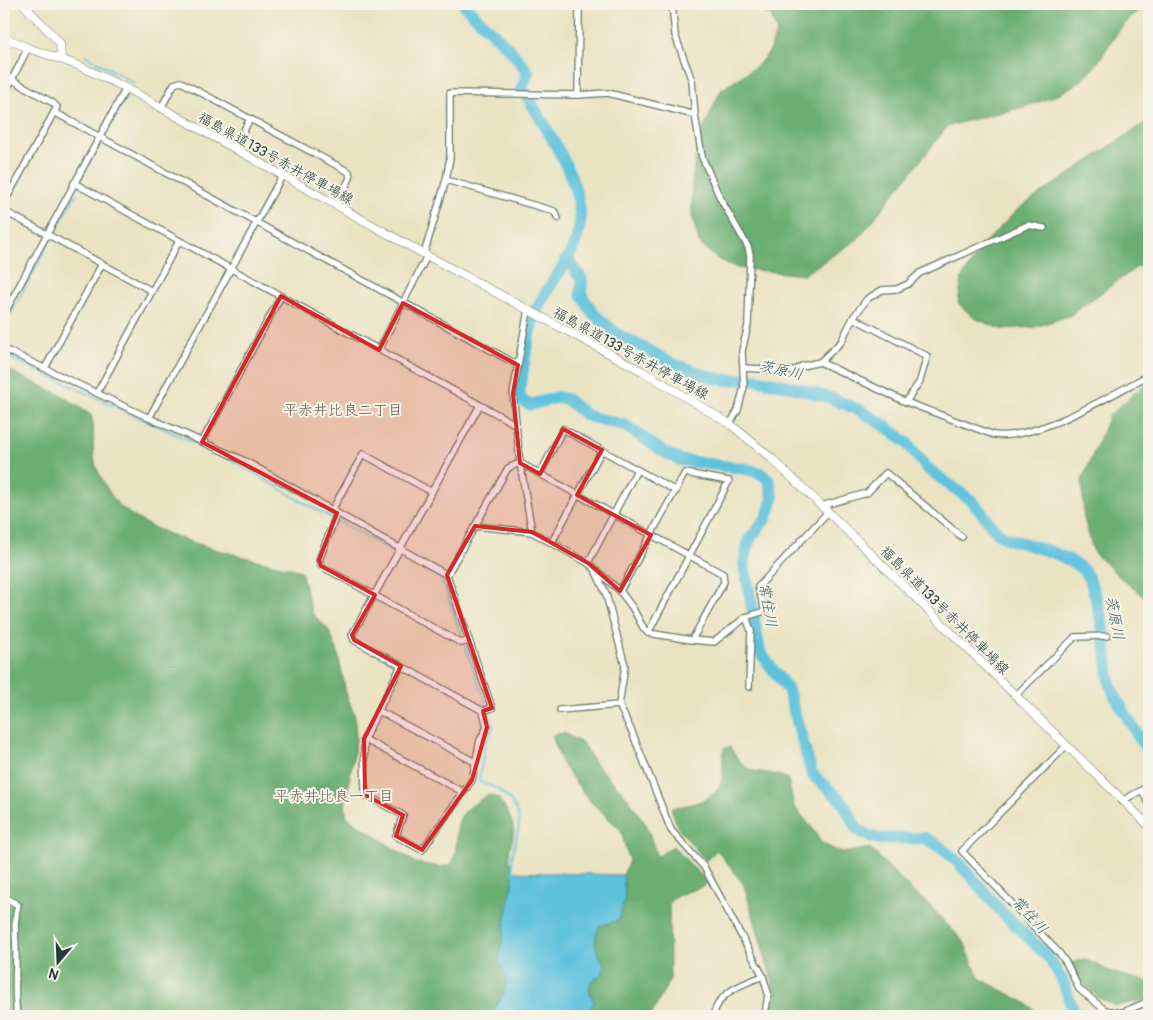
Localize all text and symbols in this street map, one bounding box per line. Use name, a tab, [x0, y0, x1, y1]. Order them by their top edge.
street label: 福島県道133号赤井停車場線	[195, 109, 356, 208]
street label: 福島県道133号赤井停車場線	[550, 304, 711, 403]
water label: 茨原川	[757, 357, 805, 384]
district label: 平赤井比良二丁目	[283, 401, 403, 420]
street label: 福島県道133号赤井停車場線	[877, 542, 1013, 678]
water label: 常住川	[754, 581, 781, 629]
water label: 茨原川	[1101, 594, 1128, 642]
district label: 平赤井比良一丁目	[274, 787, 394, 806]
water label: 常住川	[1007, 892, 1052, 938]
north arrow	[32, 938, 82, 988]
text: N	[47, 964, 61, 983]

